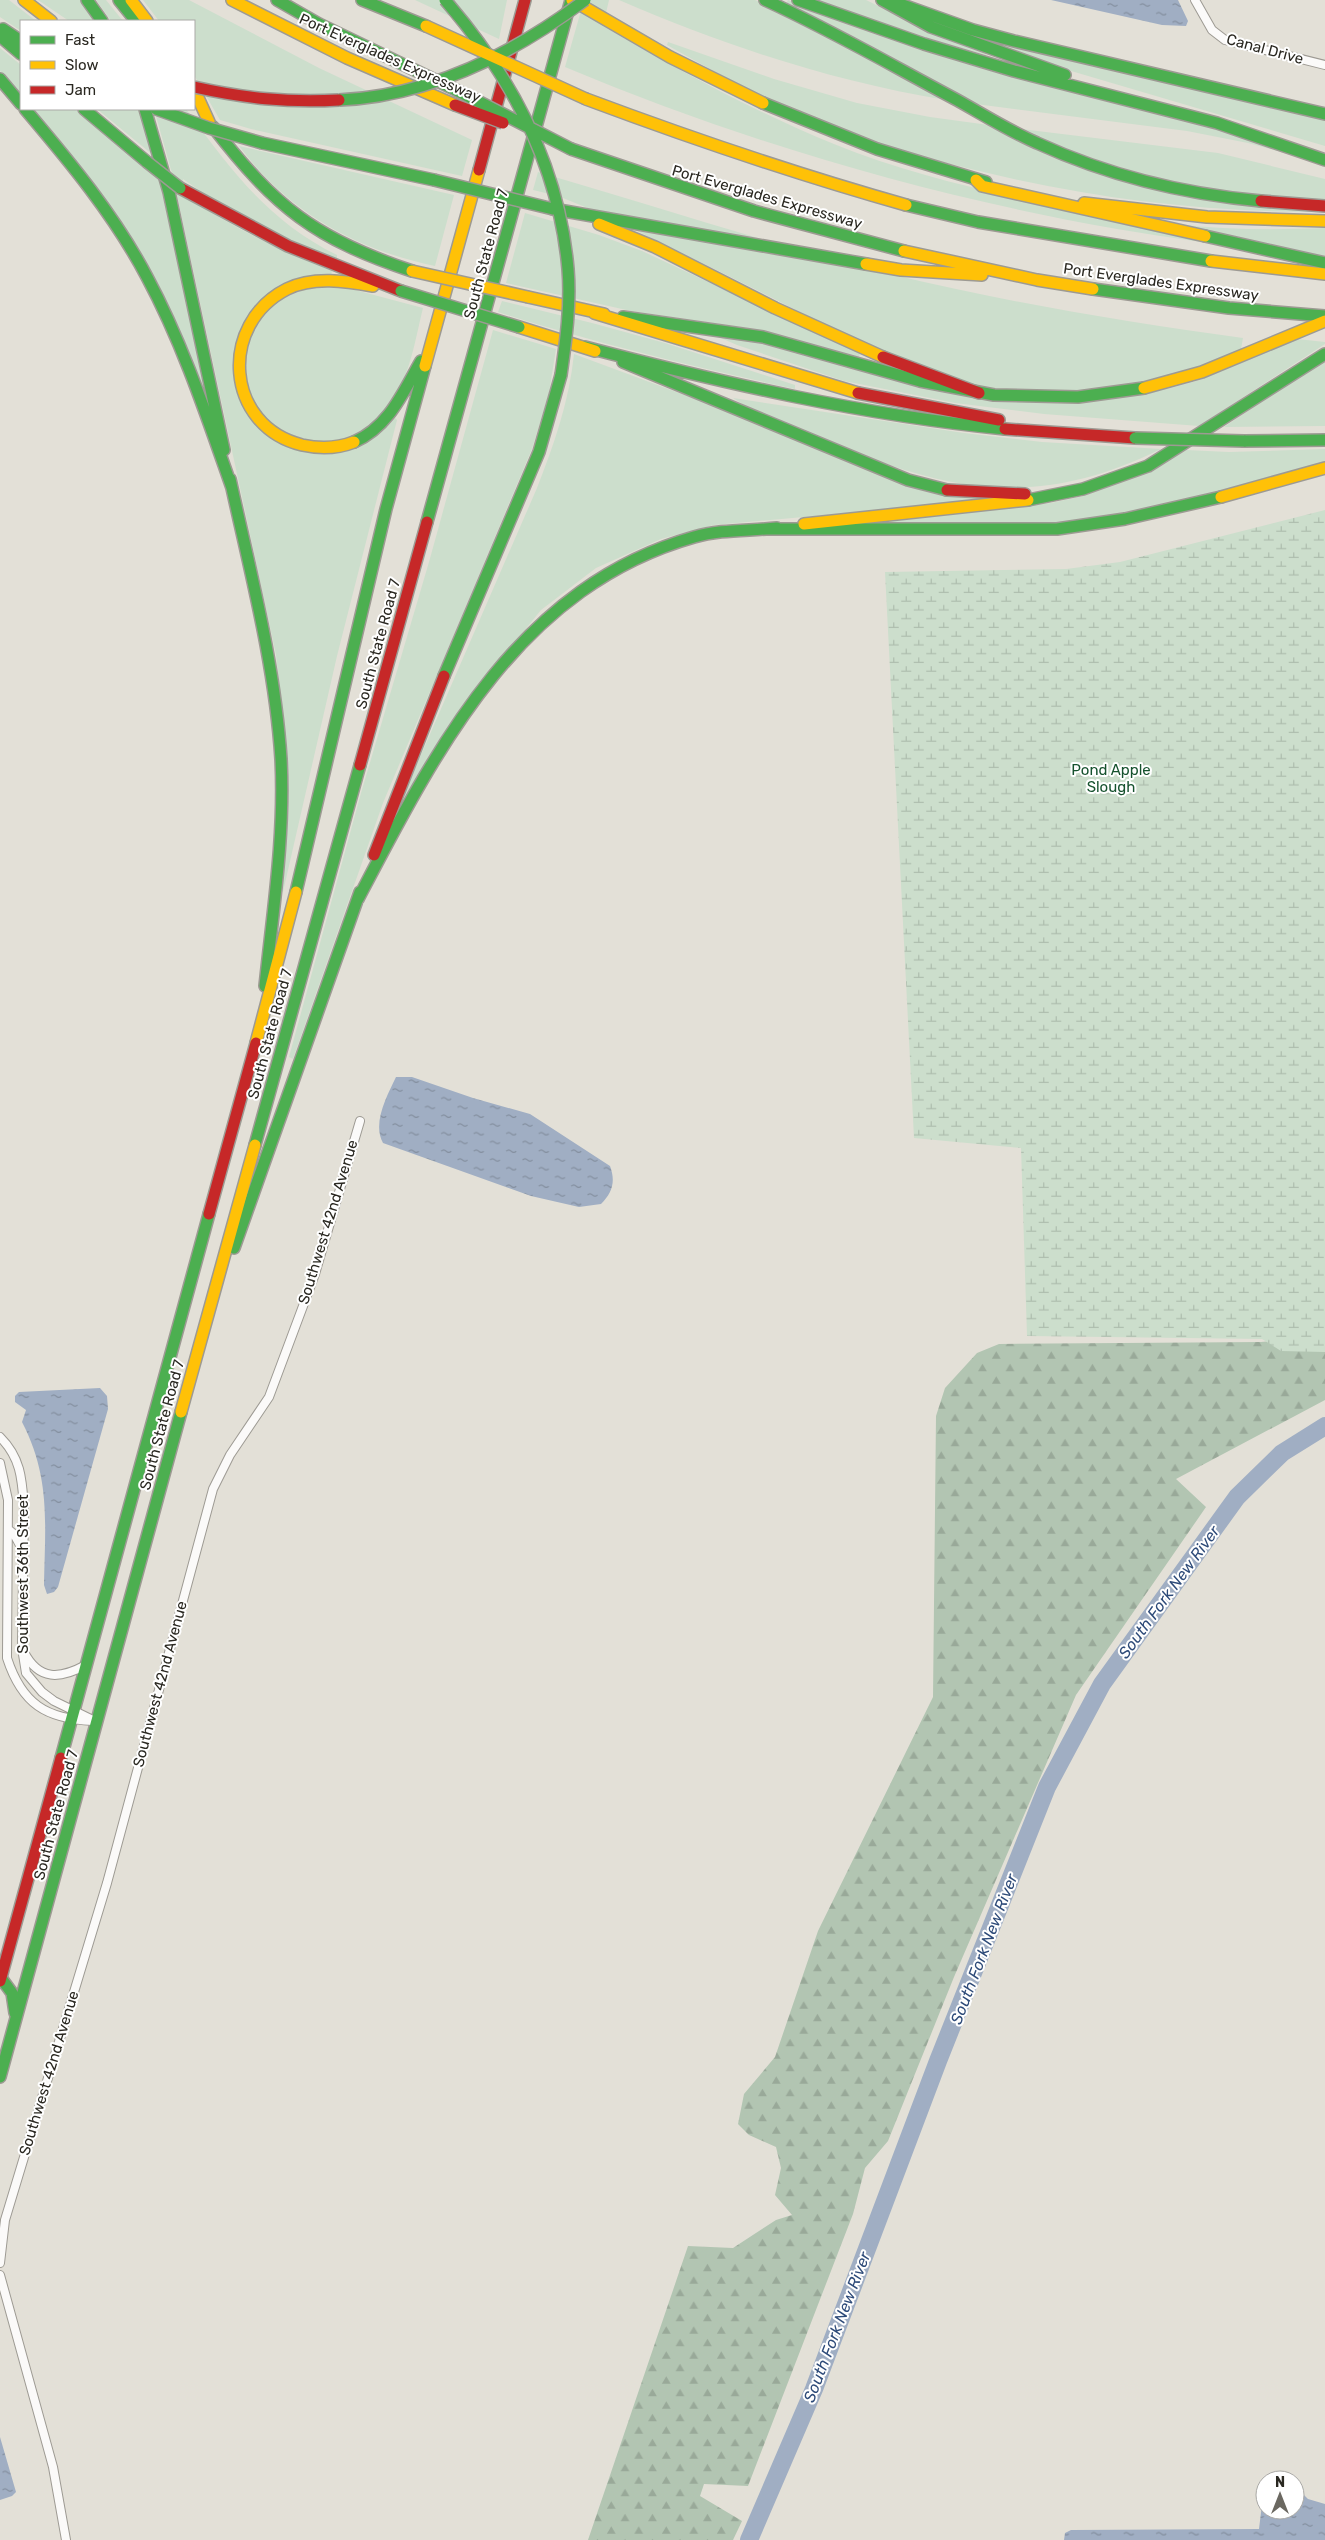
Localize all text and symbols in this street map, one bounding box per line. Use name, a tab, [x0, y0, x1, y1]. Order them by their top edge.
street label: Port Everglades Expressway	[296, 10, 484, 106]
legend	[20, 20, 195, 110]
street label: Canal Drive	[1224, 30, 1306, 68]
text: Fast	[65, 31, 95, 49]
text: Slow	[65, 56, 98, 74]
text: Jam	[65, 81, 96, 99]
street label: Port Everglades Expressway	[670, 161, 864, 233]
street label: South State Road 7	[460, 187, 512, 321]
street label: Port Everglades Expressway	[1062, 259, 1260, 305]
street label: South State Road 7	[352, 577, 404, 711]
park label: Pond Apple Slough	[1071, 761, 1151, 796]
street label: South State Road 7	[244, 967, 296, 1101]
street label: Southwest 42nd Avenue	[294, 1137, 362, 1307]
street label: South State Road 7	[136, 1358, 188, 1492]
street label: Southwest 36th Street	[14, 1494, 32, 1654]
water label: South Fork New River	[1114, 1521, 1224, 1662]
street label: Southwest 42nd Avenue	[129, 1599, 191, 1769]
street label: South State Road 7	[30, 1748, 82, 1882]
water label: South Fork New River	[947, 1870, 1022, 2027]
street label: Southwest 42nd Avenue	[15, 1988, 83, 2158]
water label: South Fork New River	[800, 2248, 875, 2405]
north arrow	[1255, 2470, 1305, 2520]
text: N	[1275, 2474, 1285, 2491]

